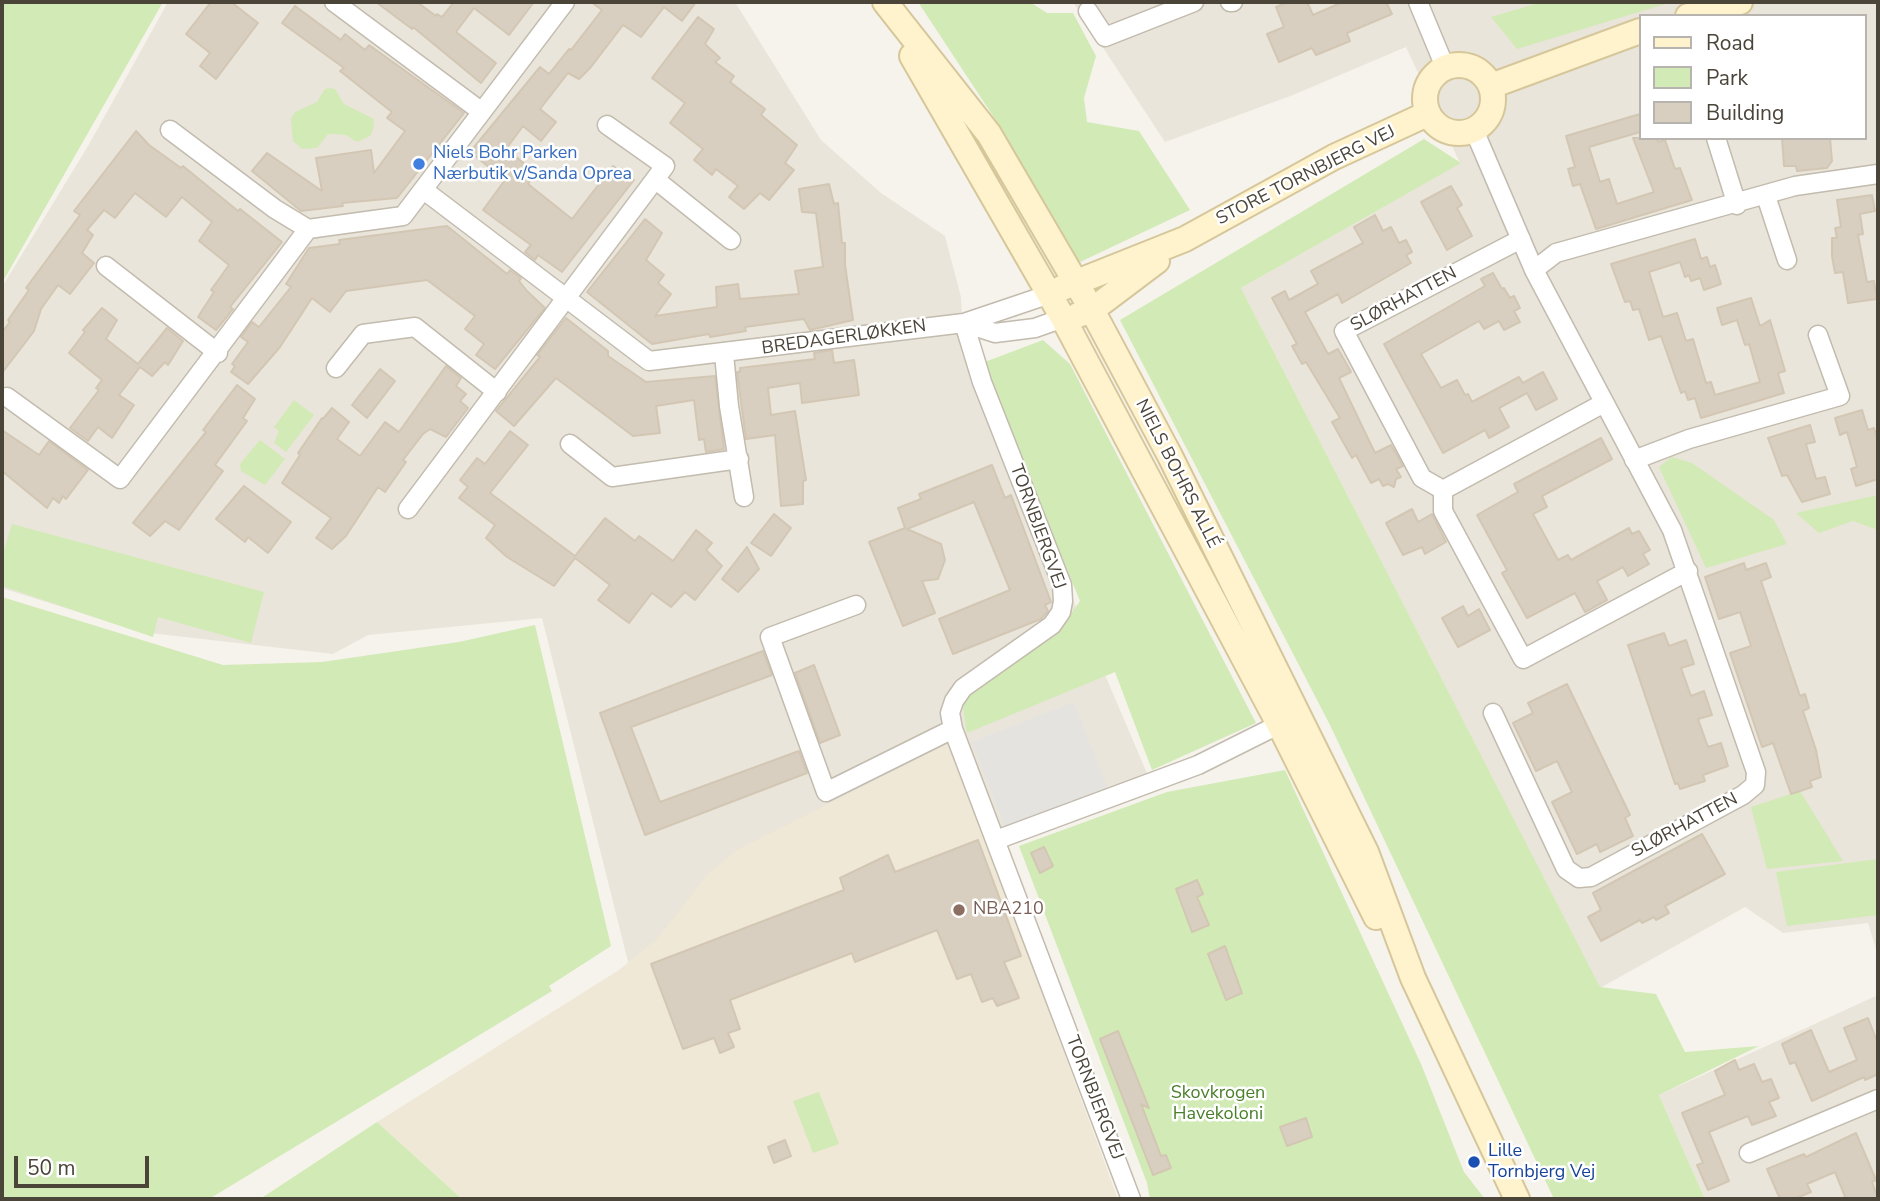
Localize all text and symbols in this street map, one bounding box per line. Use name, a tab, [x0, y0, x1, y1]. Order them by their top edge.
legend	[1638, 14, 1866, 140]
text: Road	[1706, 29, 1755, 57]
text: Park	[1706, 64, 1748, 92]
text: Building	[1706, 99, 1784, 127]
street label: STORE TORNBJERG VEJ	[1213, 121, 1399, 231]
place label: Niels Bohr Parken Nærbutik v/Sanda Oprea	[433, 143, 632, 186]
marker: Niels Bohr Parken Nærbutik v/Sanda Oprea	[411, 156, 427, 172]
street label: SLØRHATTEN	[1347, 263, 1461, 337]
street label: BREDAGERLØKKEN	[761, 316, 927, 360]
street label: NIELS BOHRS ALLÉ	[1130, 396, 1224, 552]
street label: TORNBJERGVEJ	[1004, 462, 1070, 592]
street label: SLØRHATTEN	[1628, 789, 1742, 863]
place label: NBA210	[973, 899, 1044, 921]
marker: NBA210	[951, 902, 967, 918]
street label: TORNBJERGVEJ	[1060, 1033, 1128, 1163]
park label: Skovkrogen Havekoloni	[1171, 1083, 1265, 1126]
place label: Lille Tornbjerg Vej	[1488, 1141, 1595, 1184]
scale bar	[18, 1142, 152, 1186]
text: 50 m	[27, 1154, 76, 1182]
marker: Lille Tornbjerg Vej	[1466, 1154, 1482, 1170]

